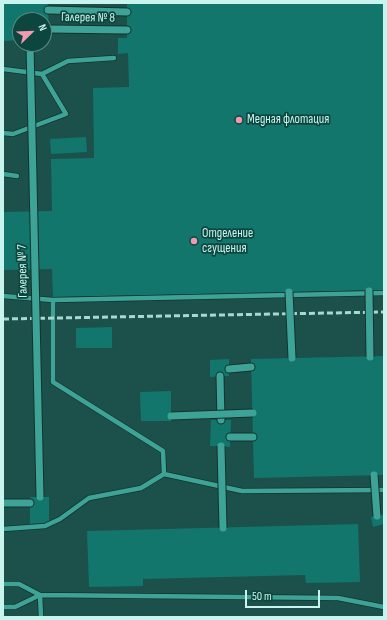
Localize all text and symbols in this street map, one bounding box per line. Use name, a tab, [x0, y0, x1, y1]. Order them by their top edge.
street label: Галерея № 8	[61, 10, 115, 26]
north arrow	[12, 12, 52, 52]
text: N	[35, 22, 50, 33]
place label: Медная флотация	[247, 112, 329, 128]
marker: Медная флотация	[234, 115, 244, 125]
place label: Отделение сгущения	[202, 226, 253, 257]
marker: Отделение сгущения	[189, 236, 199, 246]
street label: Галерея № 7	[15, 244, 31, 298]
scale bar	[247, 582, 322, 608]
text: 50 m	[252, 589, 272, 604]

